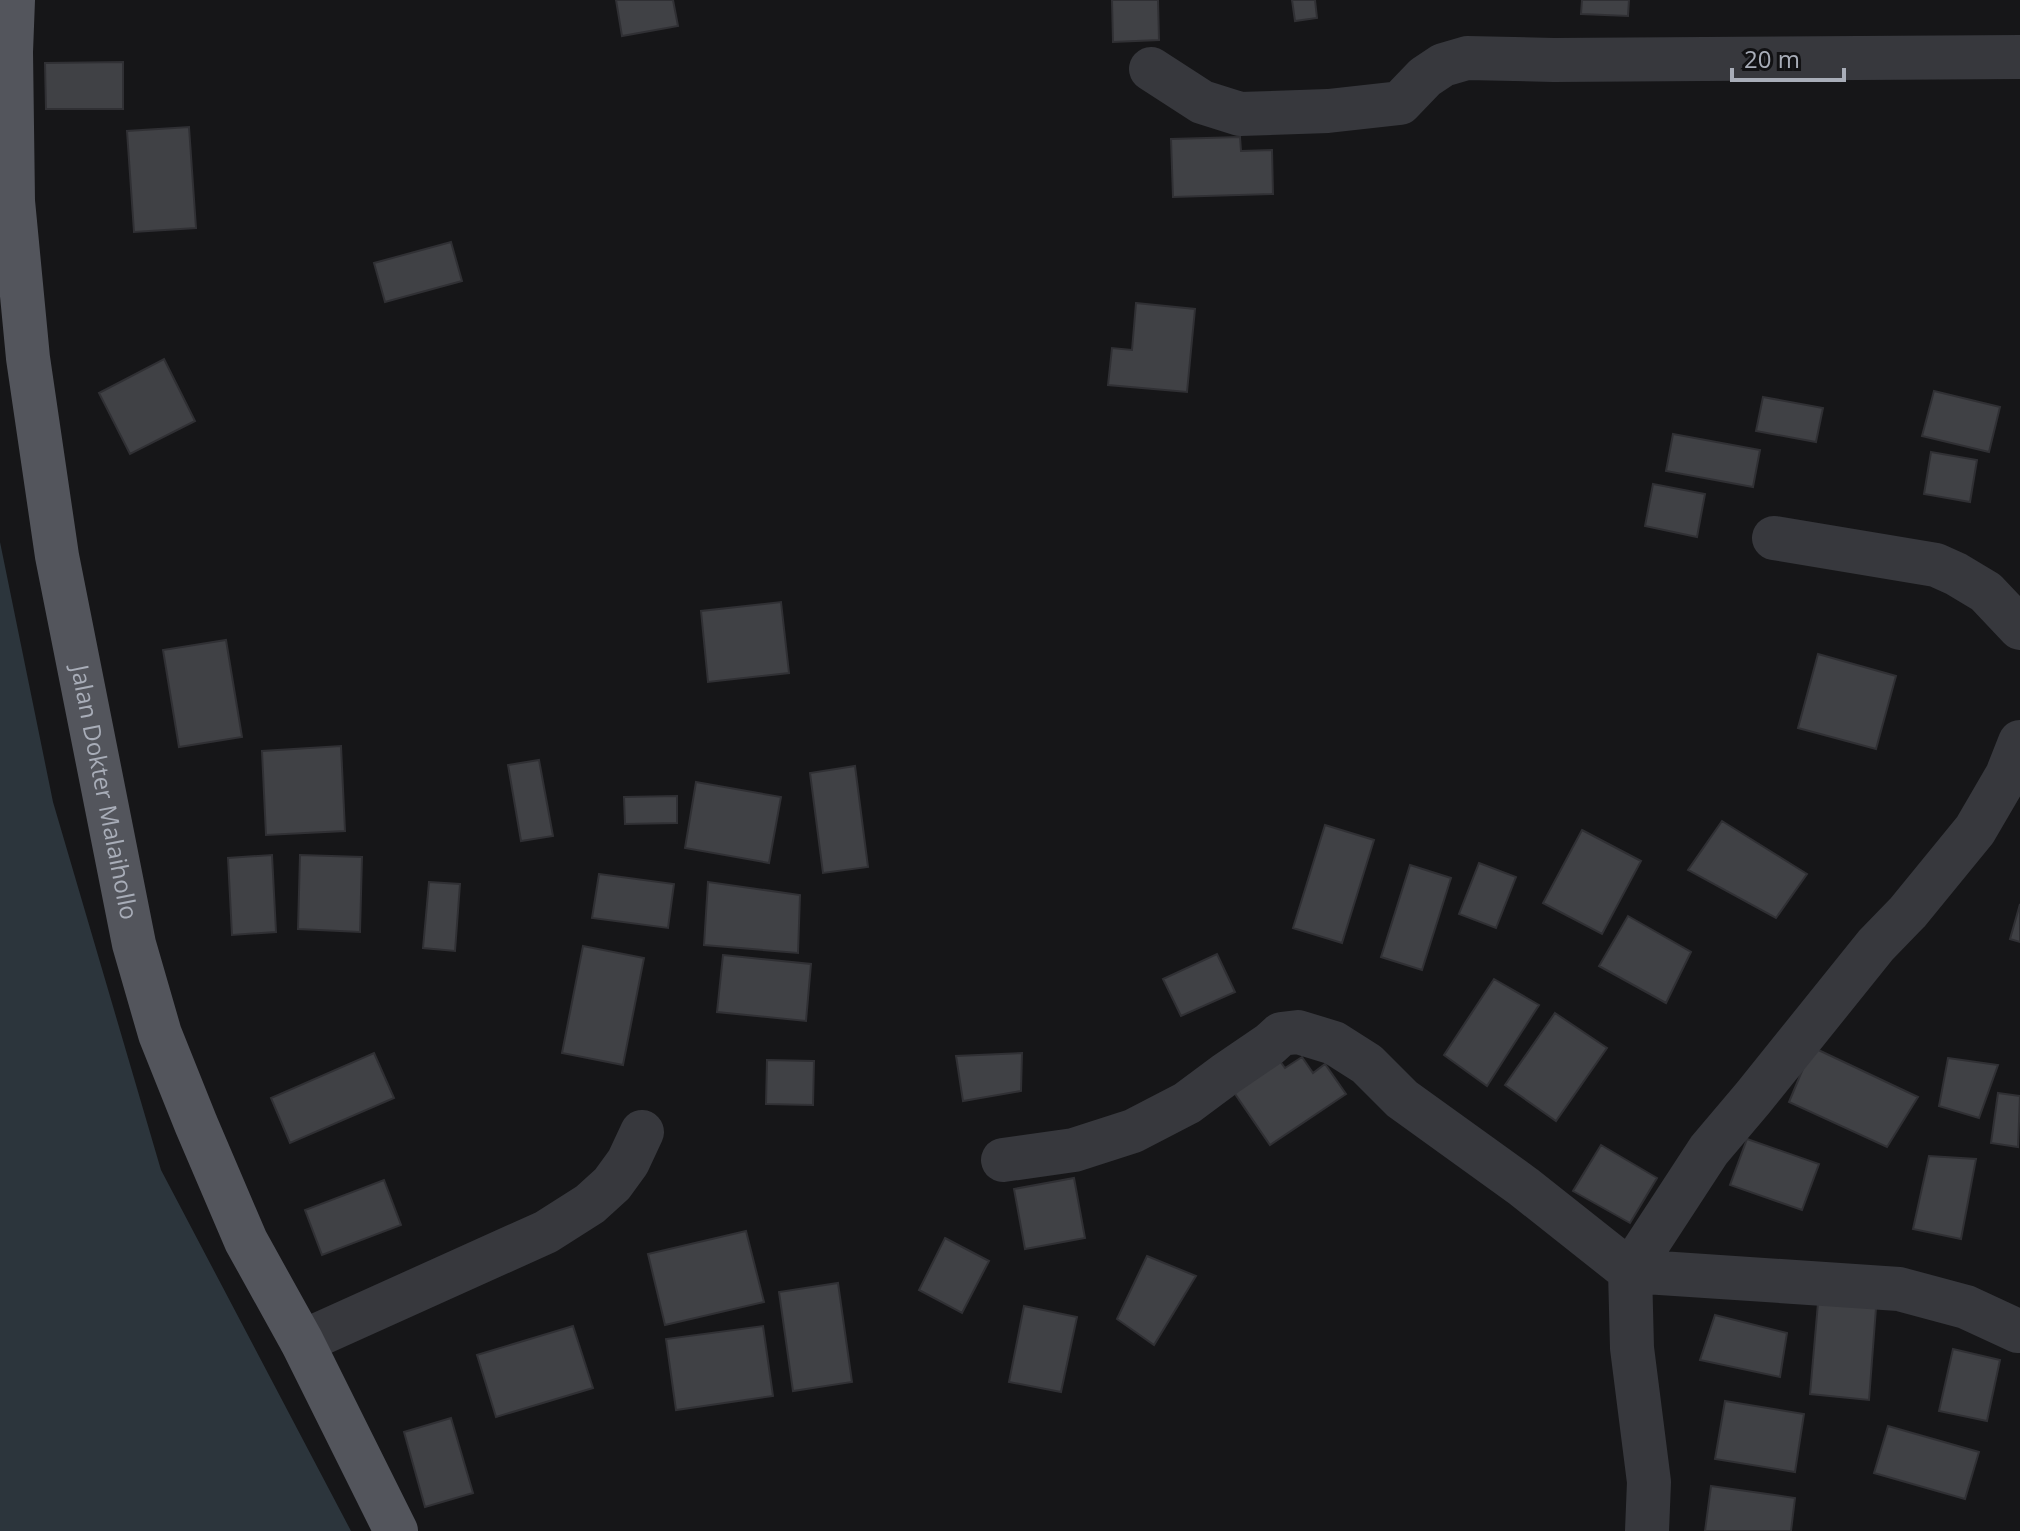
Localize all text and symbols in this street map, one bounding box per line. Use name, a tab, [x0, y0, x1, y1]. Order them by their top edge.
scale bar	[1732, 32, 1844, 82]
text: 20 m	[1744, 42, 1800, 75]
street label: Jalan Dokter Malaihollo	[64, 660, 147, 922]

